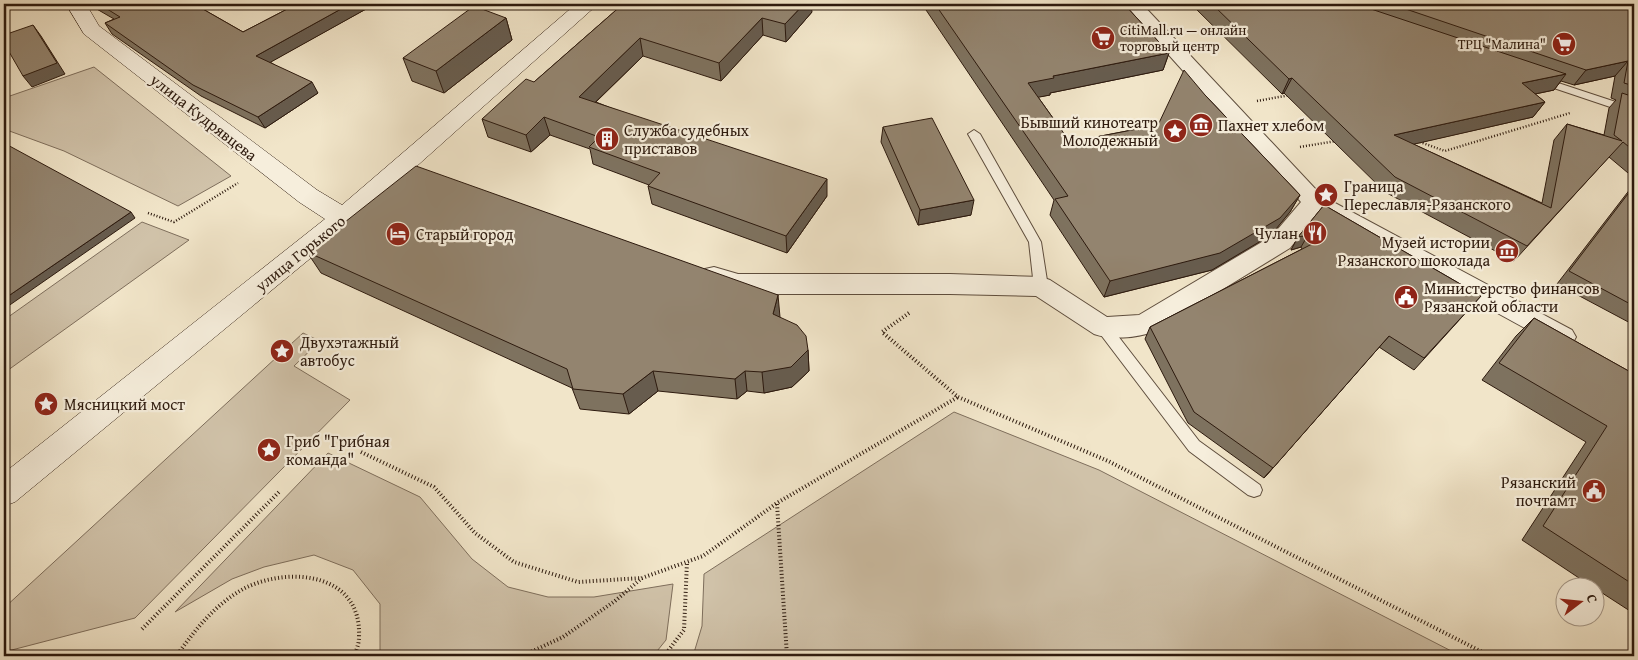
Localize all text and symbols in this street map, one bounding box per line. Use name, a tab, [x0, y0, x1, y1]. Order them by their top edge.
place label: CitiMall.ru — онлайн торговый центр	[1120, 20, 1246, 56]
supermarket icon: CitiMall.ru — онлайн торговый центр	[1090, 25, 1116, 51]
supermarket icon: ТРЦ "Малина"	[1551, 31, 1577, 57]
place label: ТРЦ "Малина"	[1458, 34, 1546, 54]
street label: улица Кудрявцева	[145, 67, 263, 167]
place label: Бывший кинотеатр Молодежный	[1021, 110, 1158, 152]
museum icon: Пахнет хлебом	[1188, 112, 1214, 138]
place label: Пахнет хлебом	[1218, 113, 1324, 137]
place label: Служба судебных приставов	[624, 118, 750, 160]
place icon: Бывший кинотеатр Молодежный	[1162, 118, 1188, 144]
building icon: Служба судебных приставов	[594, 126, 620, 152]
place label: Граница Переславля-Рязанского	[1344, 174, 1511, 216]
place icon: Граница Переславля-Рязанского	[1313, 182, 1339, 208]
street label: улица Горького	[249, 209, 350, 298]
restaurant icon: Чулан	[1302, 220, 1328, 246]
hotel icon: Старый город	[385, 221, 411, 247]
place label: Чулан	[1254, 221, 1298, 245]
place label: Старый город	[416, 222, 514, 246]
place label: Музей истории Рязанского шоколада	[1338, 230, 1490, 272]
museum icon: Музей истории Рязанского шоколада	[1494, 238, 1520, 264]
place label: Министерство финансов Рязанской области	[1424, 276, 1600, 318]
public building icon: Министерство финансов Рязанской области	[1393, 284, 1419, 310]
place label: Двухэтажный автобус	[299, 330, 399, 372]
place icon: Двухэтажный автобус	[269, 338, 295, 364]
place icon: Мясницкий мост	[33, 391, 59, 417]
place label: Мясницкий мост	[64, 392, 185, 416]
place label: Гриб "Грибная команда"	[286, 429, 390, 471]
place icon: Гриб "Грибная команда"	[256, 437, 282, 463]
place label: Рязанский почтамт	[1501, 470, 1576, 512]
public building icon: Рязанский почтамт	[1581, 478, 1607, 504]
north arrow	[1556, 578, 1606, 628]
text: С	[1582, 592, 1603, 605]

